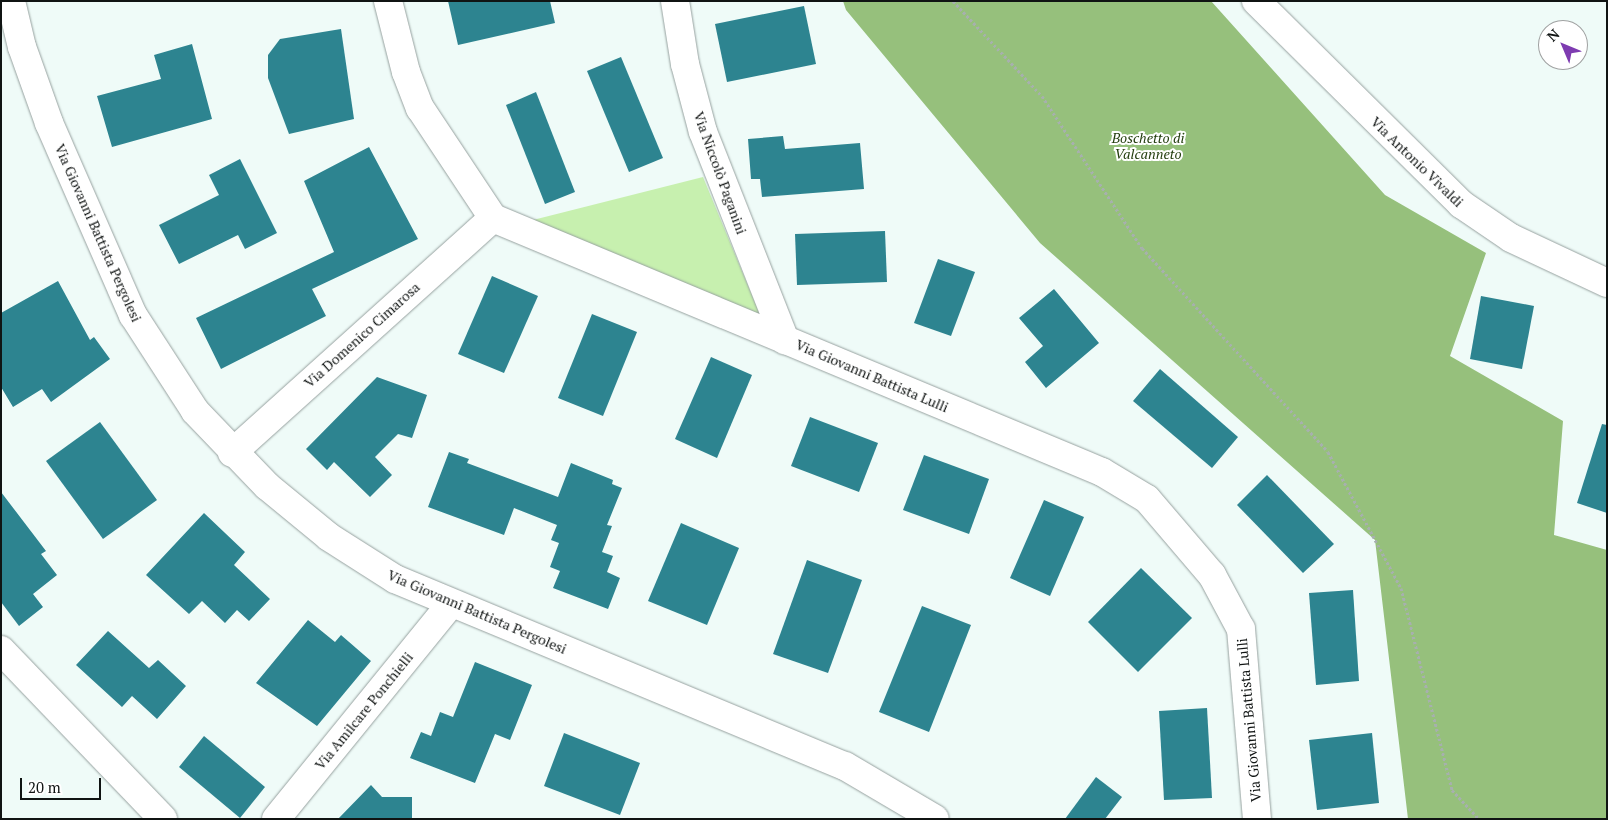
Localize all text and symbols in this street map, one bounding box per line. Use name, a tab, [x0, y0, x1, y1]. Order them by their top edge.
north arrow	[1538, 20, 1588, 70]
text: N	[1542, 24, 1563, 45]
street label: Via Niccolò Paganini	[690, 109, 750, 237]
street label: Via Antonio Vivaldi	[1367, 113, 1467, 211]
park label: Boschetto di Valcanneto	[1112, 130, 1184, 162]
street label: Via Giovanni Battista Pergolesi	[51, 141, 145, 325]
street label: Via Domenico Cimarosa	[301, 279, 423, 391]
street label: Via Giovanni Battista Lulli	[793, 336, 951, 416]
street label: Via Giovanni Battista Pergolesi	[385, 567, 569, 657]
street label: Via Giovanni Battista Lulli	[1233, 637, 1265, 803]
street label: Via Amilcare Ponchielli	[311, 649, 417, 773]
scale bar	[22, 768, 104, 800]
text: 20 m	[28, 777, 61, 797]

